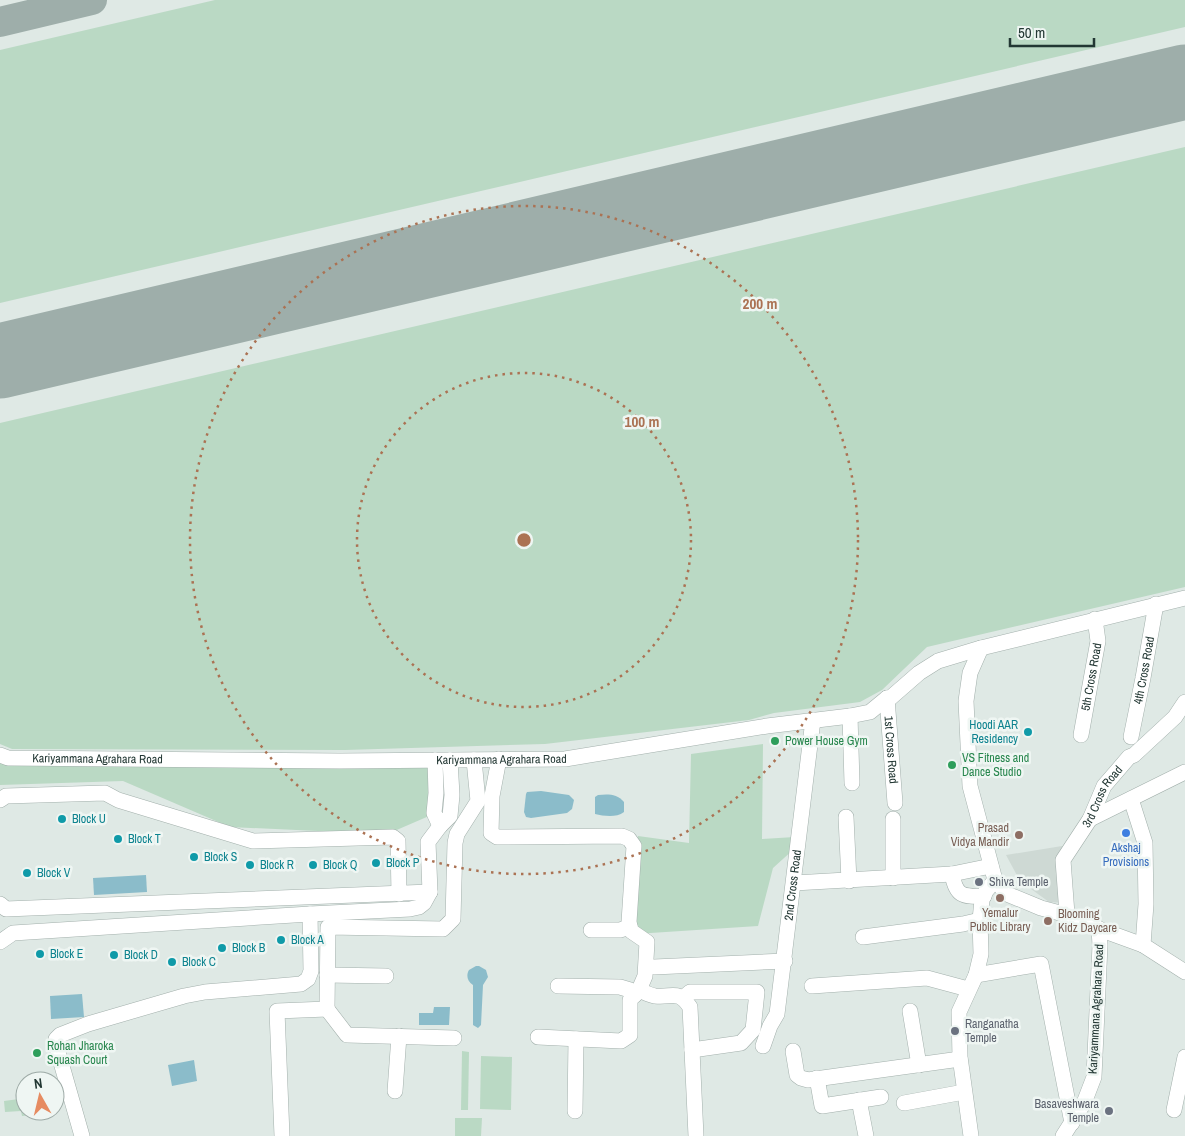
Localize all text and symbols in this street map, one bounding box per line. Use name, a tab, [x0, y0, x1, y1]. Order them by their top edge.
scale bar	[1010, 15, 1094, 47]
text: 50 m	[1018, 22, 1045, 43]
text: 200 m	[743, 293, 777, 314]
text: 100 m	[625, 411, 659, 432]
centre of rings	[515, 531, 533, 549]
street label: 4th Cross Road	[1130, 635, 1158, 706]
street label: 5th Cross Road	[1078, 642, 1105, 712]
street label: 1st Cross Road	[880, 715, 902, 784]
place label: Hoodi AAR Residency	[969, 717, 1018, 747]
marker: Hoodi AAR Residency	[1022, 726, 1034, 738]
place label: Power House Gym	[785, 733, 868, 749]
marker: Power House Gym	[769, 735, 781, 747]
street label: Kariyammana Agrahara Road	[32, 750, 163, 767]
place label: VS Fitness and Dance Studio	[962, 750, 1029, 780]
street label: Kariyammana Agrahara Road	[436, 751, 567, 768]
marker: VS Fitness and Dance Studio	[946, 759, 958, 771]
street label: 3rd Cross Road	[1079, 762, 1126, 831]
place label: Block U	[72, 811, 106, 827]
marker: Block U	[56, 813, 68, 825]
place label: Prasad Vidya Mandir	[951, 820, 1010, 850]
marker: Akshaj Provisions	[1120, 827, 1132, 839]
marker: Prasad Vidya Mandir	[1013, 829, 1025, 841]
place label: Block T	[128, 831, 161, 847]
marker: Block T	[112, 833, 124, 845]
place label: Akshaj Provisions	[1103, 840, 1149, 870]
place label: Block S	[204, 849, 238, 865]
street label: 2nd Cross Road	[781, 849, 805, 921]
marker: Block S	[188, 851, 200, 863]
place label: Block P	[386, 855, 420, 871]
place label: Block R	[260, 857, 294, 873]
place label: Block Q	[323, 857, 358, 873]
marker: Block P	[370, 857, 382, 869]
marker: Block R	[244, 859, 256, 871]
marker: Block Q	[307, 859, 319, 871]
place label: Block V	[37, 865, 71, 881]
marker: Block V	[21, 867, 33, 879]
place label: Shiva Temple	[989, 874, 1048, 890]
marker: Shiva Temple	[973, 876, 985, 888]
marker: Yemalur Public Library	[994, 892, 1006, 904]
place label: Yemalur Public Library	[970, 905, 1030, 935]
place label: Blooming Kidz Daycare	[1058, 906, 1117, 936]
marker: Blooming Kidz Daycare	[1042, 915, 1054, 927]
place label: Block A	[291, 932, 324, 948]
marker: Block A	[275, 934, 287, 946]
place label: Block B	[232, 940, 266, 956]
marker: Block B	[216, 942, 228, 954]
street label: Kariyammana Agrahara Road	[1085, 944, 1107, 1074]
place label: Block E	[50, 946, 83, 962]
place label: Block D	[124, 947, 158, 963]
marker: Block E	[34, 948, 46, 960]
marker: Block D	[108, 949, 120, 961]
place label: Block C	[182, 954, 216, 970]
marker: Block C	[166, 956, 178, 968]
place label: Ranganatha Temple	[965, 1016, 1019, 1046]
marker: Ranganatha Temple	[949, 1025, 961, 1037]
place label: Rohan Jharoka Squash Court	[47, 1038, 114, 1068]
marker: Rohan Jharoka Squash Court	[31, 1047, 43, 1059]
north arrow	[15, 1071, 65, 1121]
text: N	[33, 1074, 44, 1093]
place label: Basaveshwara Temple	[1034, 1096, 1100, 1126]
marker: Basaveshwara Temple	[1103, 1105, 1115, 1117]

